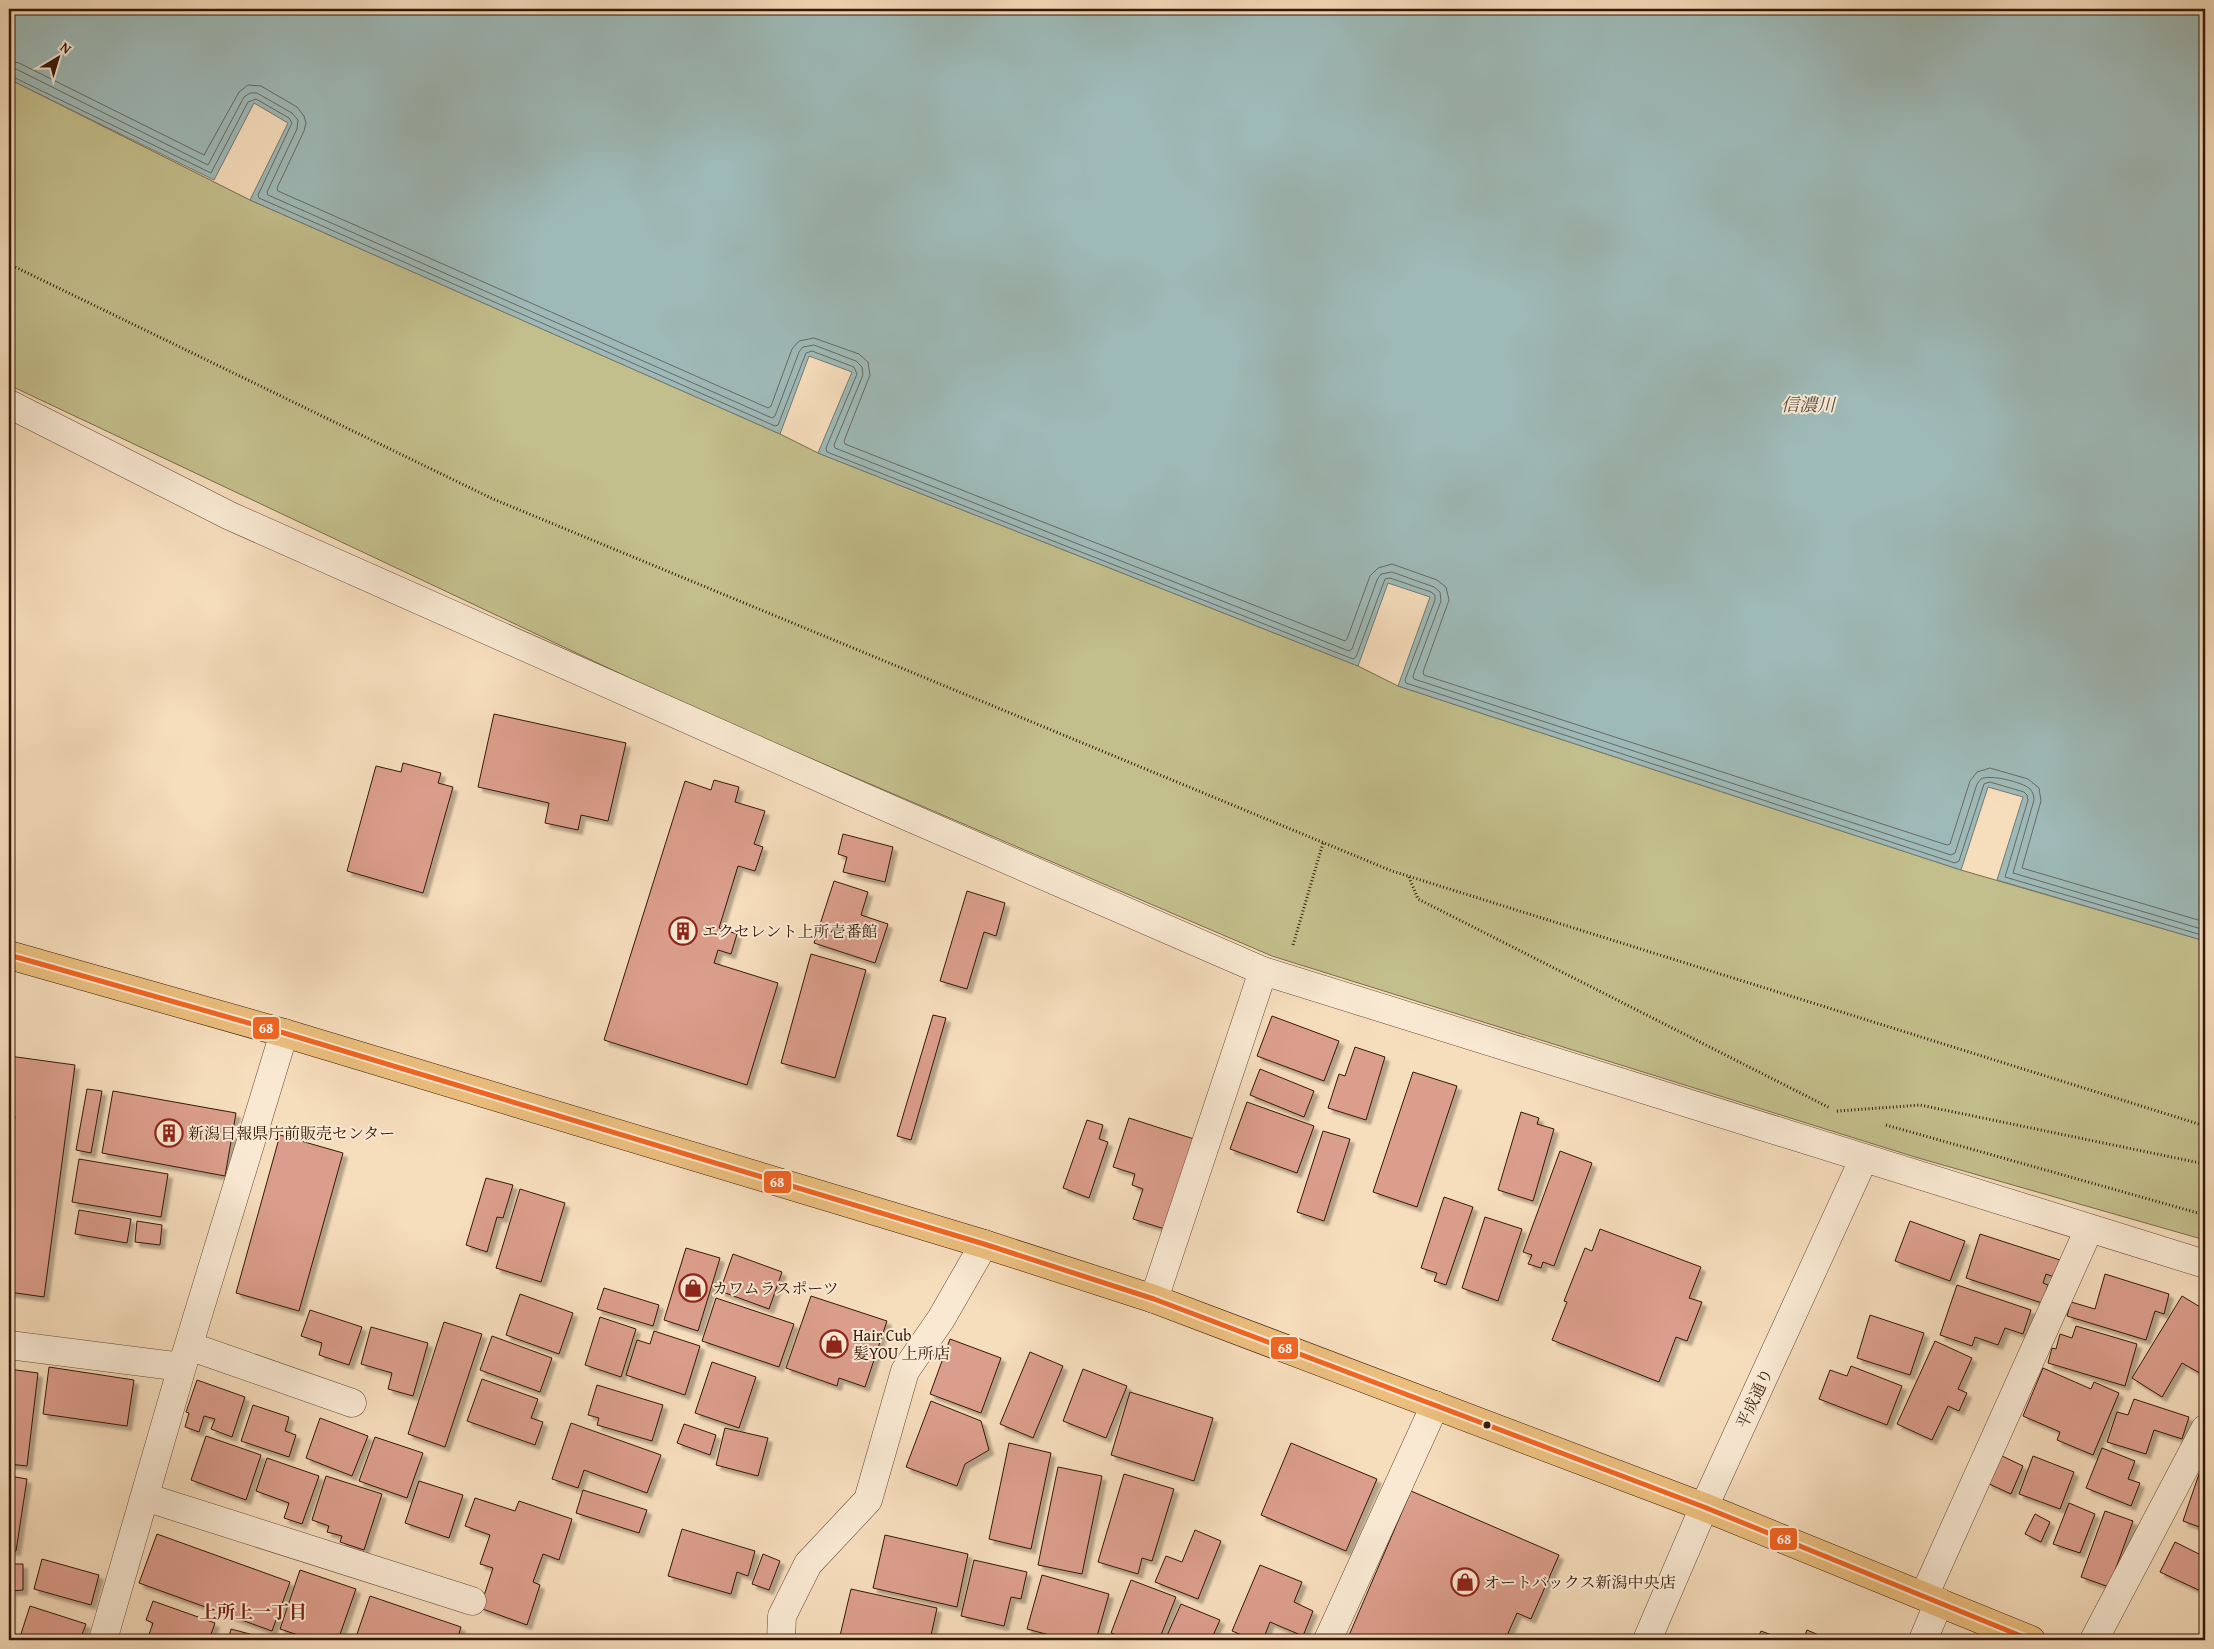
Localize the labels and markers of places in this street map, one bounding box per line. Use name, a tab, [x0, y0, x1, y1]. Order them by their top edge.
building icon: エクセレント上所壱番館	[668, 916, 698, 946]
place label: エクセレント上所壱番館	[702, 919, 878, 943]
building icon: 新潟日報県庁前販売センター	[154, 1118, 184, 1148]
place label: 新潟日報県庁前販売センター	[188, 1121, 395, 1145]
shop icon: カワムラスポーツ	[678, 1273, 708, 1303]
place label: カワムラスポーツ	[712, 1276, 839, 1300]
place label: Hair Cub 髪YOU 上所店	[853, 1323, 950, 1365]
shop icon: Hair Cub 髪YOU 上所店	[819, 1329, 849, 1359]
unlabelled marker	[1482, 1420, 1492, 1430]
shop icon: オートバックス新潟中央店	[1450, 1567, 1480, 1597]
place label: オートバックス新潟中央店	[1484, 1570, 1676, 1594]

